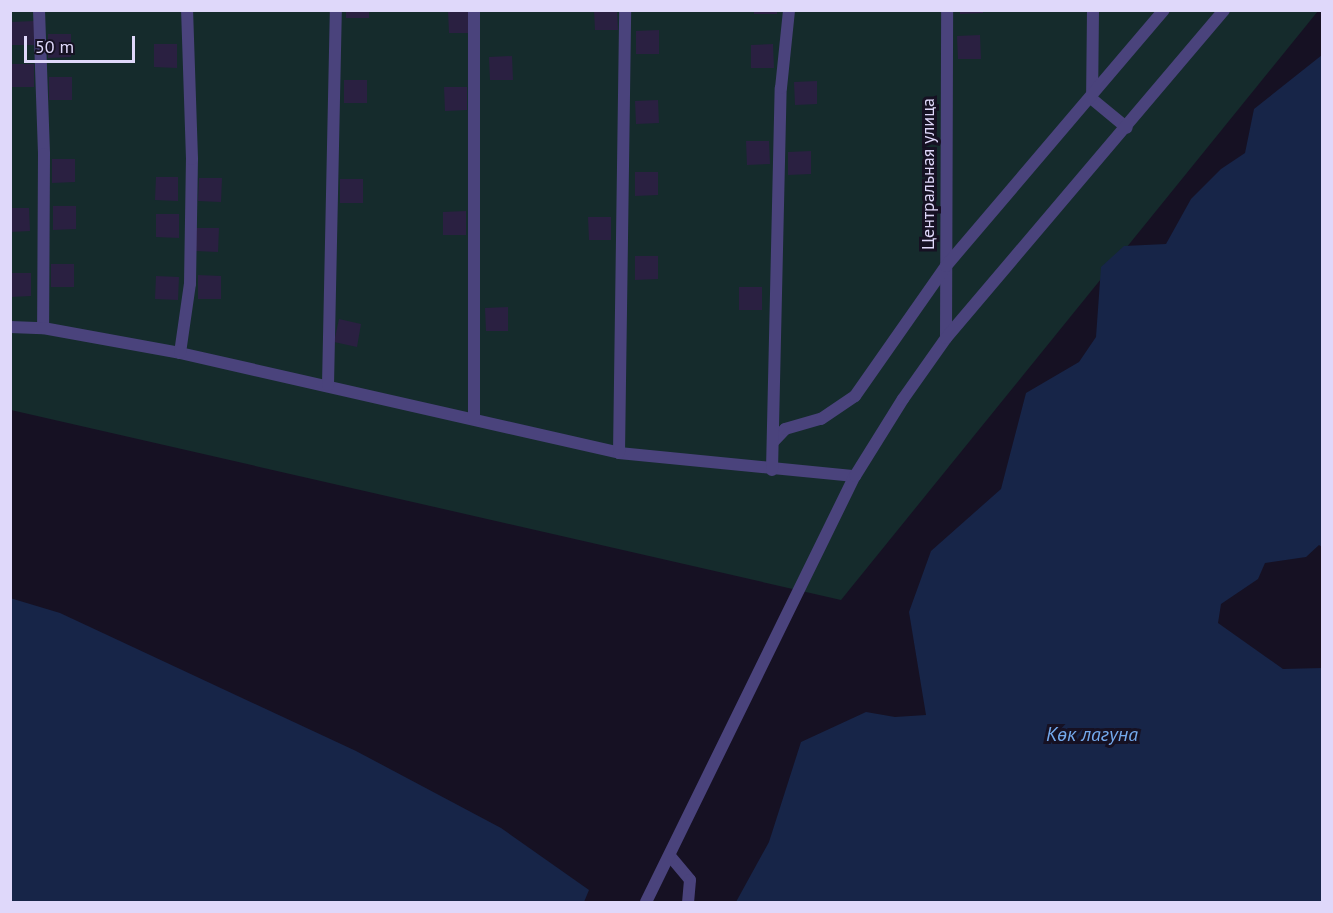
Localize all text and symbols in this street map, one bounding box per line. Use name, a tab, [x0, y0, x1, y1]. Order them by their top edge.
scale bar	[27, 24, 138, 62]
text: 50 m	[35, 35, 74, 58]
street label: Центральная улица	[917, 98, 939, 250]
water label: Көк лагуна	[1046, 722, 1138, 746]

